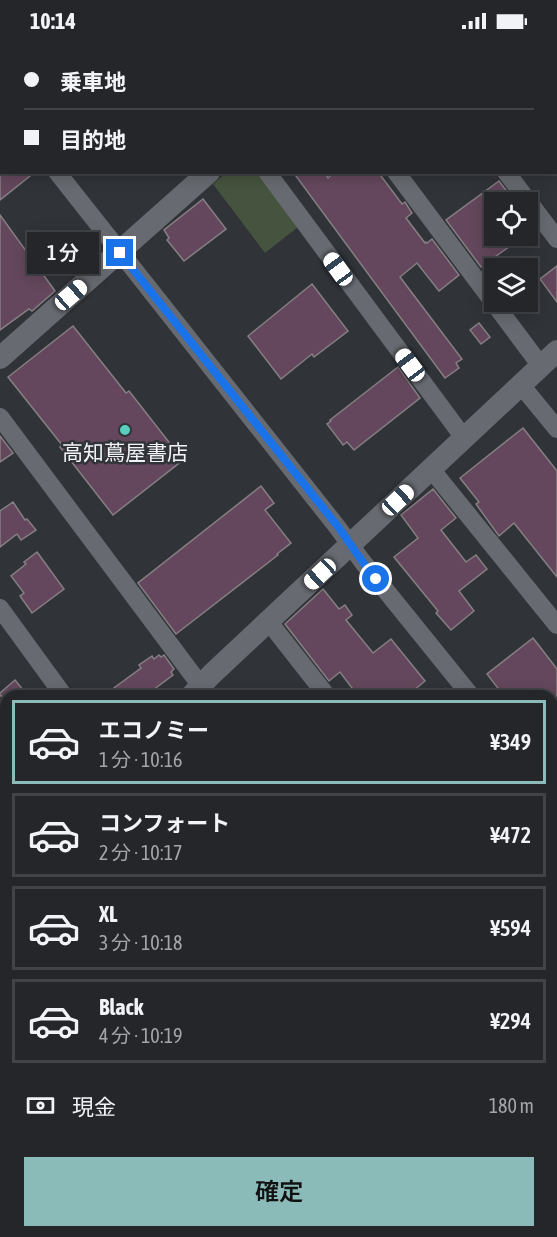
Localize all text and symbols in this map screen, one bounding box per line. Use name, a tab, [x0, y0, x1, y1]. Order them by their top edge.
text: 10:14	[30, 8, 76, 34]
text: 乗車地	[60, 69, 126, 95]
text: 目的地	[60, 127, 126, 153]
map controls	[484, 192, 538, 312]
button: locate	[484, 192, 538, 246]
callout: 1 分	[27, 232, 99, 274]
route end	[106, 239, 133, 266]
text: 1 分	[47, 241, 79, 264]
car	[320, 249, 356, 289]
button: layers	[484, 258, 538, 312]
car	[52, 276, 90, 314]
car	[392, 345, 428, 385]
marker: 高知蔦屋書店	[118, 423, 132, 437]
place label: 高知蔦屋書店	[62, 440, 188, 464]
car	[379, 481, 417, 519]
car	[301, 555, 339, 593]
route start	[362, 565, 389, 592]
icon: car	[27, 715, 81, 769]
text: エコノミー	[99, 717, 209, 743]
text: ¥349	[490, 729, 531, 755]
text: 1 分 · 10:16	[99, 748, 182, 771]
icon: car	[27, 808, 81, 862]
text: コンフォート	[99, 810, 230, 836]
text: ¥472	[490, 822, 531, 848]
text: 2 分 · 10:17	[99, 841, 182, 864]
icon: car	[27, 901, 81, 955]
text: XL	[99, 901, 117, 927]
text: ¥594	[490, 915, 531, 941]
text: 3 分 · 10:18	[99, 931, 182, 954]
icon: car	[27, 994, 81, 1048]
text: Black	[99, 994, 143, 1020]
text: ¥294	[490, 1008, 531, 1034]
text: 4 分 · 10:19	[99, 1024, 182, 1047]
icon: cash	[24, 1089, 57, 1122]
text: 現金	[72, 1094, 116, 1120]
text: 180 m	[489, 1094, 534, 1117]
button: 確定	[24, 1157, 534, 1226]

